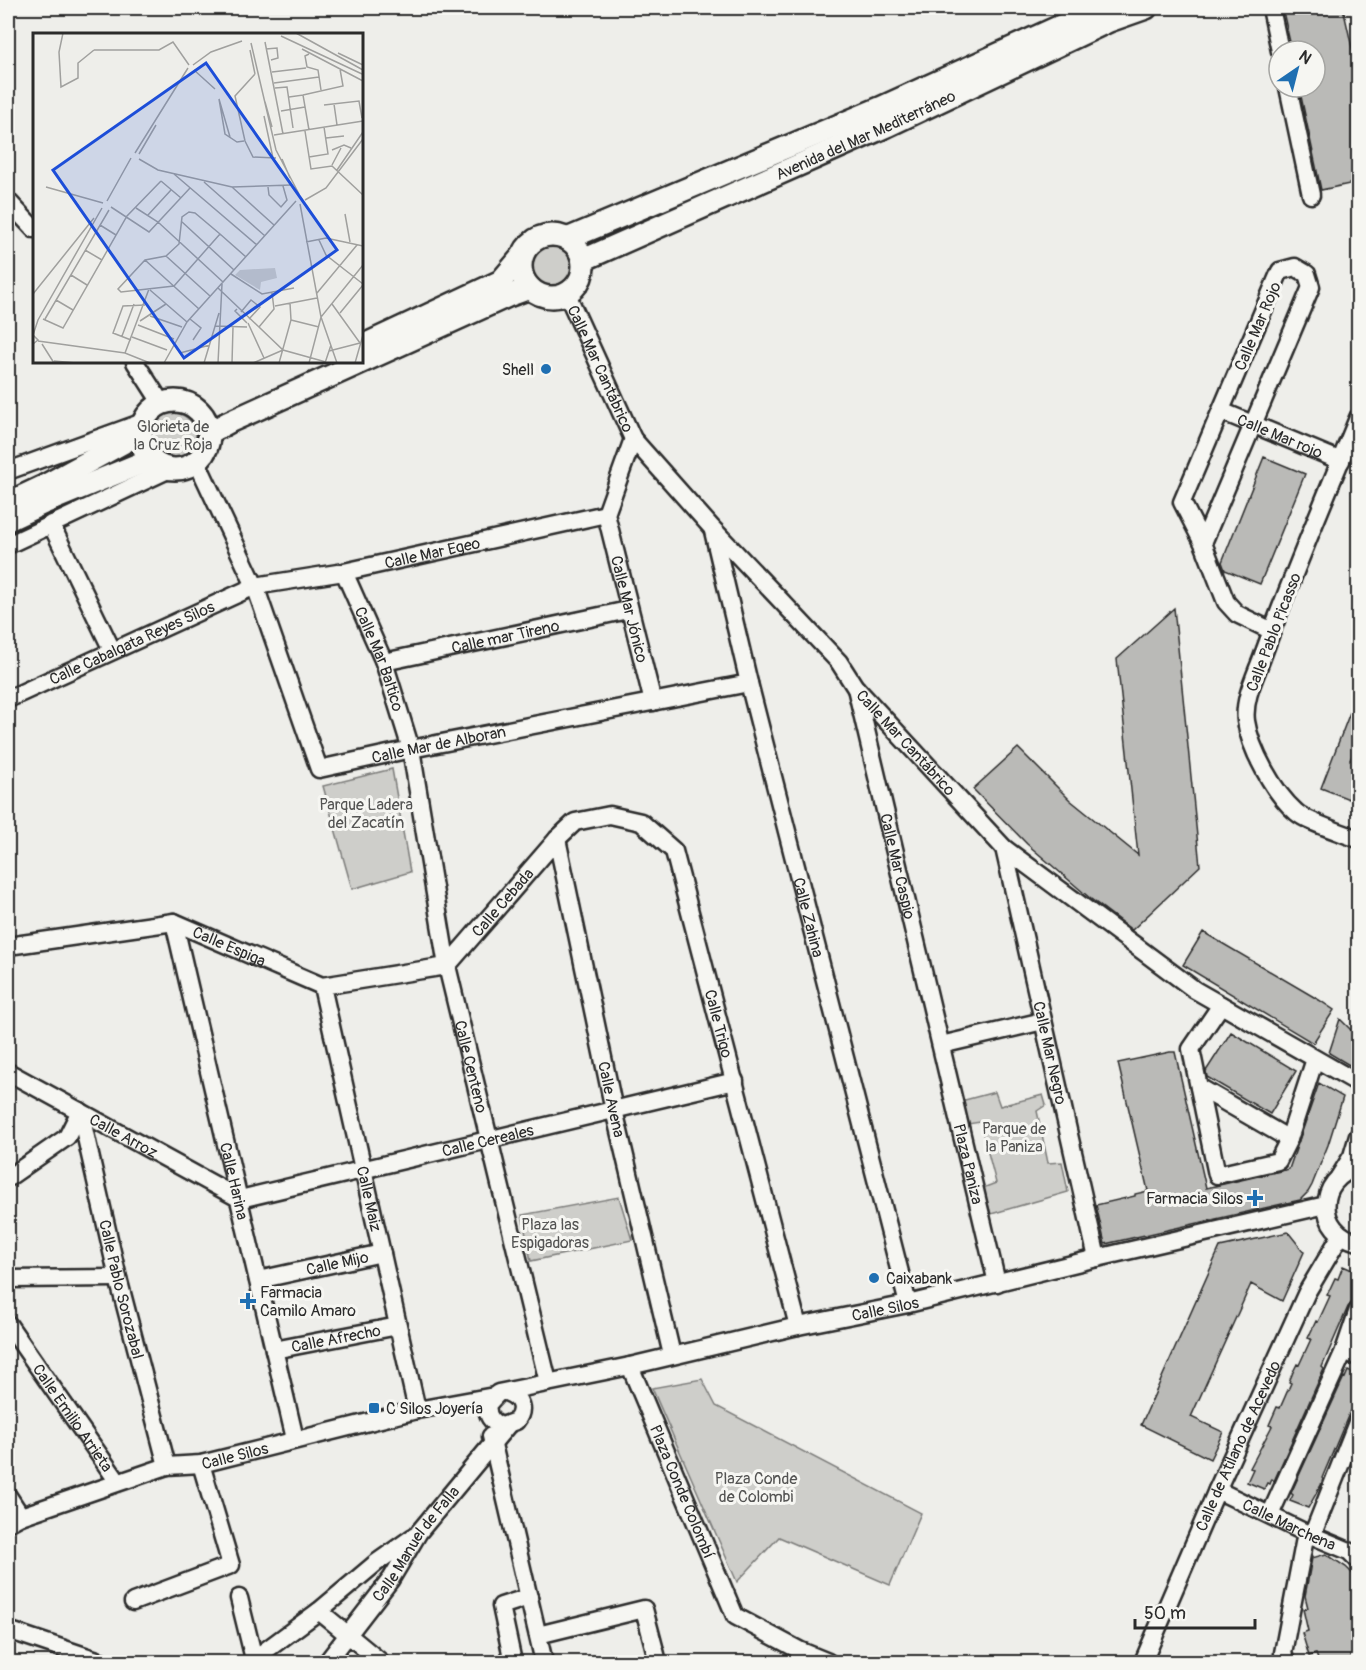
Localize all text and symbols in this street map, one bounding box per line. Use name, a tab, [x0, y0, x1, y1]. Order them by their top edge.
inset map	[33, 33, 363, 363]
north arrow	[1267, 39, 1327, 99]
text: N	[1295, 46, 1315, 69]
street label: Avenida del Mar Mediterráneo	[773, 86, 959, 185]
street label: Calle Mar Rojo	[1230, 279, 1286, 374]
street label: Calle Mar Cantábrico	[563, 302, 638, 436]
place label: Shell	[502, 360, 534, 380]
marker: Shell	[539, 362, 553, 376]
street label: Calle Mar rojo	[1234, 410, 1326, 463]
park label: Glorieta de la Cruz Roja	[133, 417, 213, 455]
street label: Calle Mar Egeo	[383, 533, 482, 574]
street label: Calle Mar Jónico	[606, 554, 652, 665]
street label: Calle Pablo Picasso	[1242, 570, 1306, 695]
street label: Calle Cabalgata Reyes Silos	[46, 597, 218, 690]
street label: Calle Mar Baltico	[350, 604, 408, 714]
street label: Calle mar Tireno	[450, 616, 562, 658]
street label: Calle Mar Cantábrico	[851, 686, 960, 801]
street label: Calle Mar de Alboran	[370, 722, 508, 768]
park label: Parque Ladera del Zacatín	[319, 795, 413, 833]
street label: Calle Mar Caspio	[875, 811, 920, 922]
street label: Calle Cebada	[468, 864, 538, 941]
street label: Calle Zahina	[788, 875, 828, 959]
street label: Calle Espiga	[189, 922, 269, 971]
street label: Calle Trigo	[700, 987, 737, 1061]
street label: Calle Mar Negro	[1028, 999, 1071, 1107]
street label: Calle Centeno	[450, 1018, 491, 1116]
street label: Calle Avena	[593, 1060, 629, 1139]
street label: Calle Arroz	[86, 1110, 161, 1163]
park label: Parque de la Paniza	[982, 1119, 1046, 1157]
street label: Calle Cereales	[440, 1120, 536, 1162]
street label: Plaza Paniza	[949, 1122, 987, 1206]
street label: Calle Harina	[215, 1141, 252, 1222]
street label: Calle Maiz	[352, 1164, 386, 1234]
place label: Farmacia Silos	[1146, 1189, 1243, 1209]
marker: Farmacia Silos	[1248, 1191, 1262, 1205]
park label: Plaza las Espigadoras	[511, 1215, 589, 1253]
street label: Calle Pablo Sorozabal	[94, 1218, 148, 1361]
street label: Calle Mijo	[304, 1247, 371, 1280]
place label: Caixabank	[886, 1269, 952, 1289]
marker: Caixabank	[867, 1271, 881, 1285]
place label: Farmacia Camilo Amaro	[260, 1283, 356, 1321]
street label: Calle Silos	[850, 1293, 921, 1326]
marker: Farmacia Camilo Amaro	[241, 1294, 255, 1308]
street label: Calle Afrecho	[290, 1320, 383, 1357]
street label: Calle de Atilano de Acevedo	[1192, 1357, 1286, 1534]
street label: Calle Emilio Arrieta	[28, 1360, 117, 1476]
place label: C Silos Joyería	[386, 1399, 483, 1419]
marker: C Silos Joyería	[367, 1401, 381, 1415]
street label: Plaza Conde Colombí	[645, 1422, 719, 1562]
street label: Calle Silos	[200, 1439, 271, 1474]
park label: Plaza Conde de Colombi	[715, 1469, 797, 1507]
street label: Calle Manuel de Falla	[368, 1482, 464, 1606]
street label: Calle Marchena	[1239, 1495, 1339, 1555]
scale bar	[1135, 1592, 1255, 1630]
text: 50 m	[1144, 1602, 1186, 1625]

